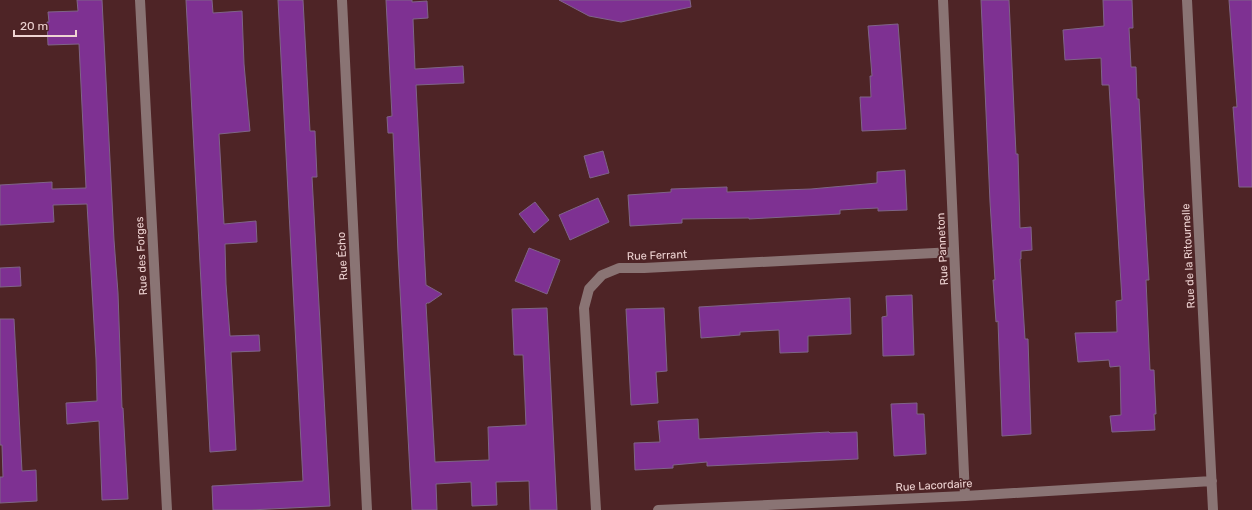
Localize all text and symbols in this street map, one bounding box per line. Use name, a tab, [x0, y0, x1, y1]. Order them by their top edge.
scale bar	[14, 12, 76, 38]
text: 20 m	[20, 19, 48, 33]
street label: Rue de la Ritournelle	[1179, 203, 1198, 309]
street label: Rue Panneton	[934, 212, 951, 285]
street label: Rue des Forges	[133, 216, 150, 296]
street label: Rue Écho	[335, 231, 350, 280]
street label: Rue Ferrant	[627, 248, 688, 263]
street label: Rue Lacordaire	[895, 477, 973, 494]

